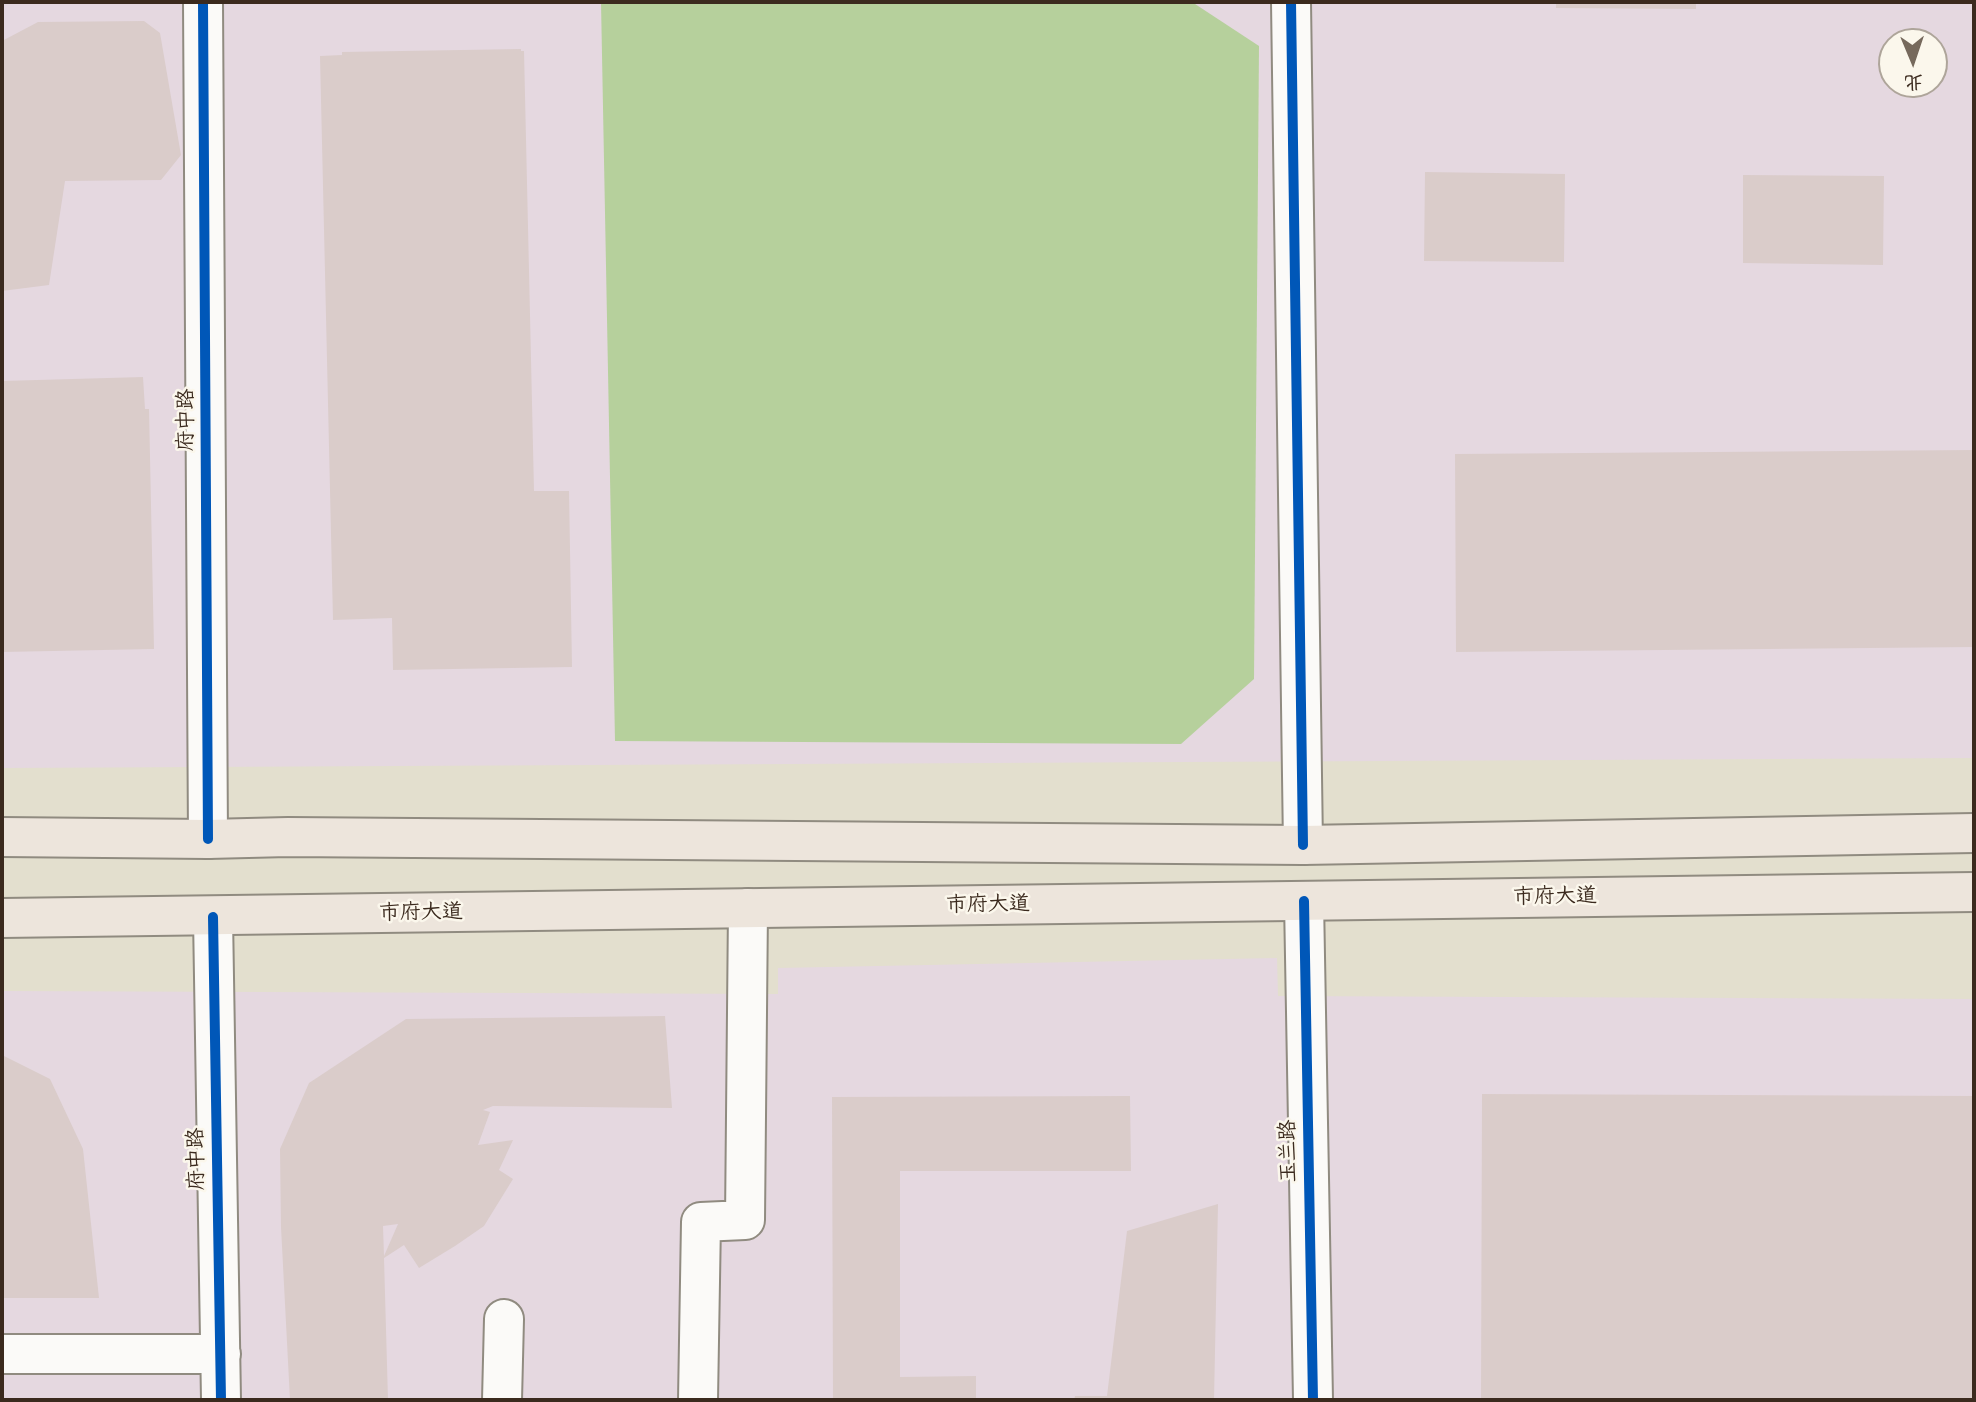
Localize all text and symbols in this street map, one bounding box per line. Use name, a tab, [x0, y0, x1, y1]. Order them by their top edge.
north arrow	[1878, 28, 1948, 98]
text: 北	[1904, 66, 1924, 99]
street label: 府中路	[174, 389, 200, 451]
street label: 市府大道	[1513, 884, 1597, 910]
street label: 市府大道	[946, 892, 1030, 918]
street label: 市府大道	[379, 900, 463, 926]
street label: 玉兰路	[1276, 1119, 1302, 1183]
street label: 府中路	[184, 1127, 210, 1191]

